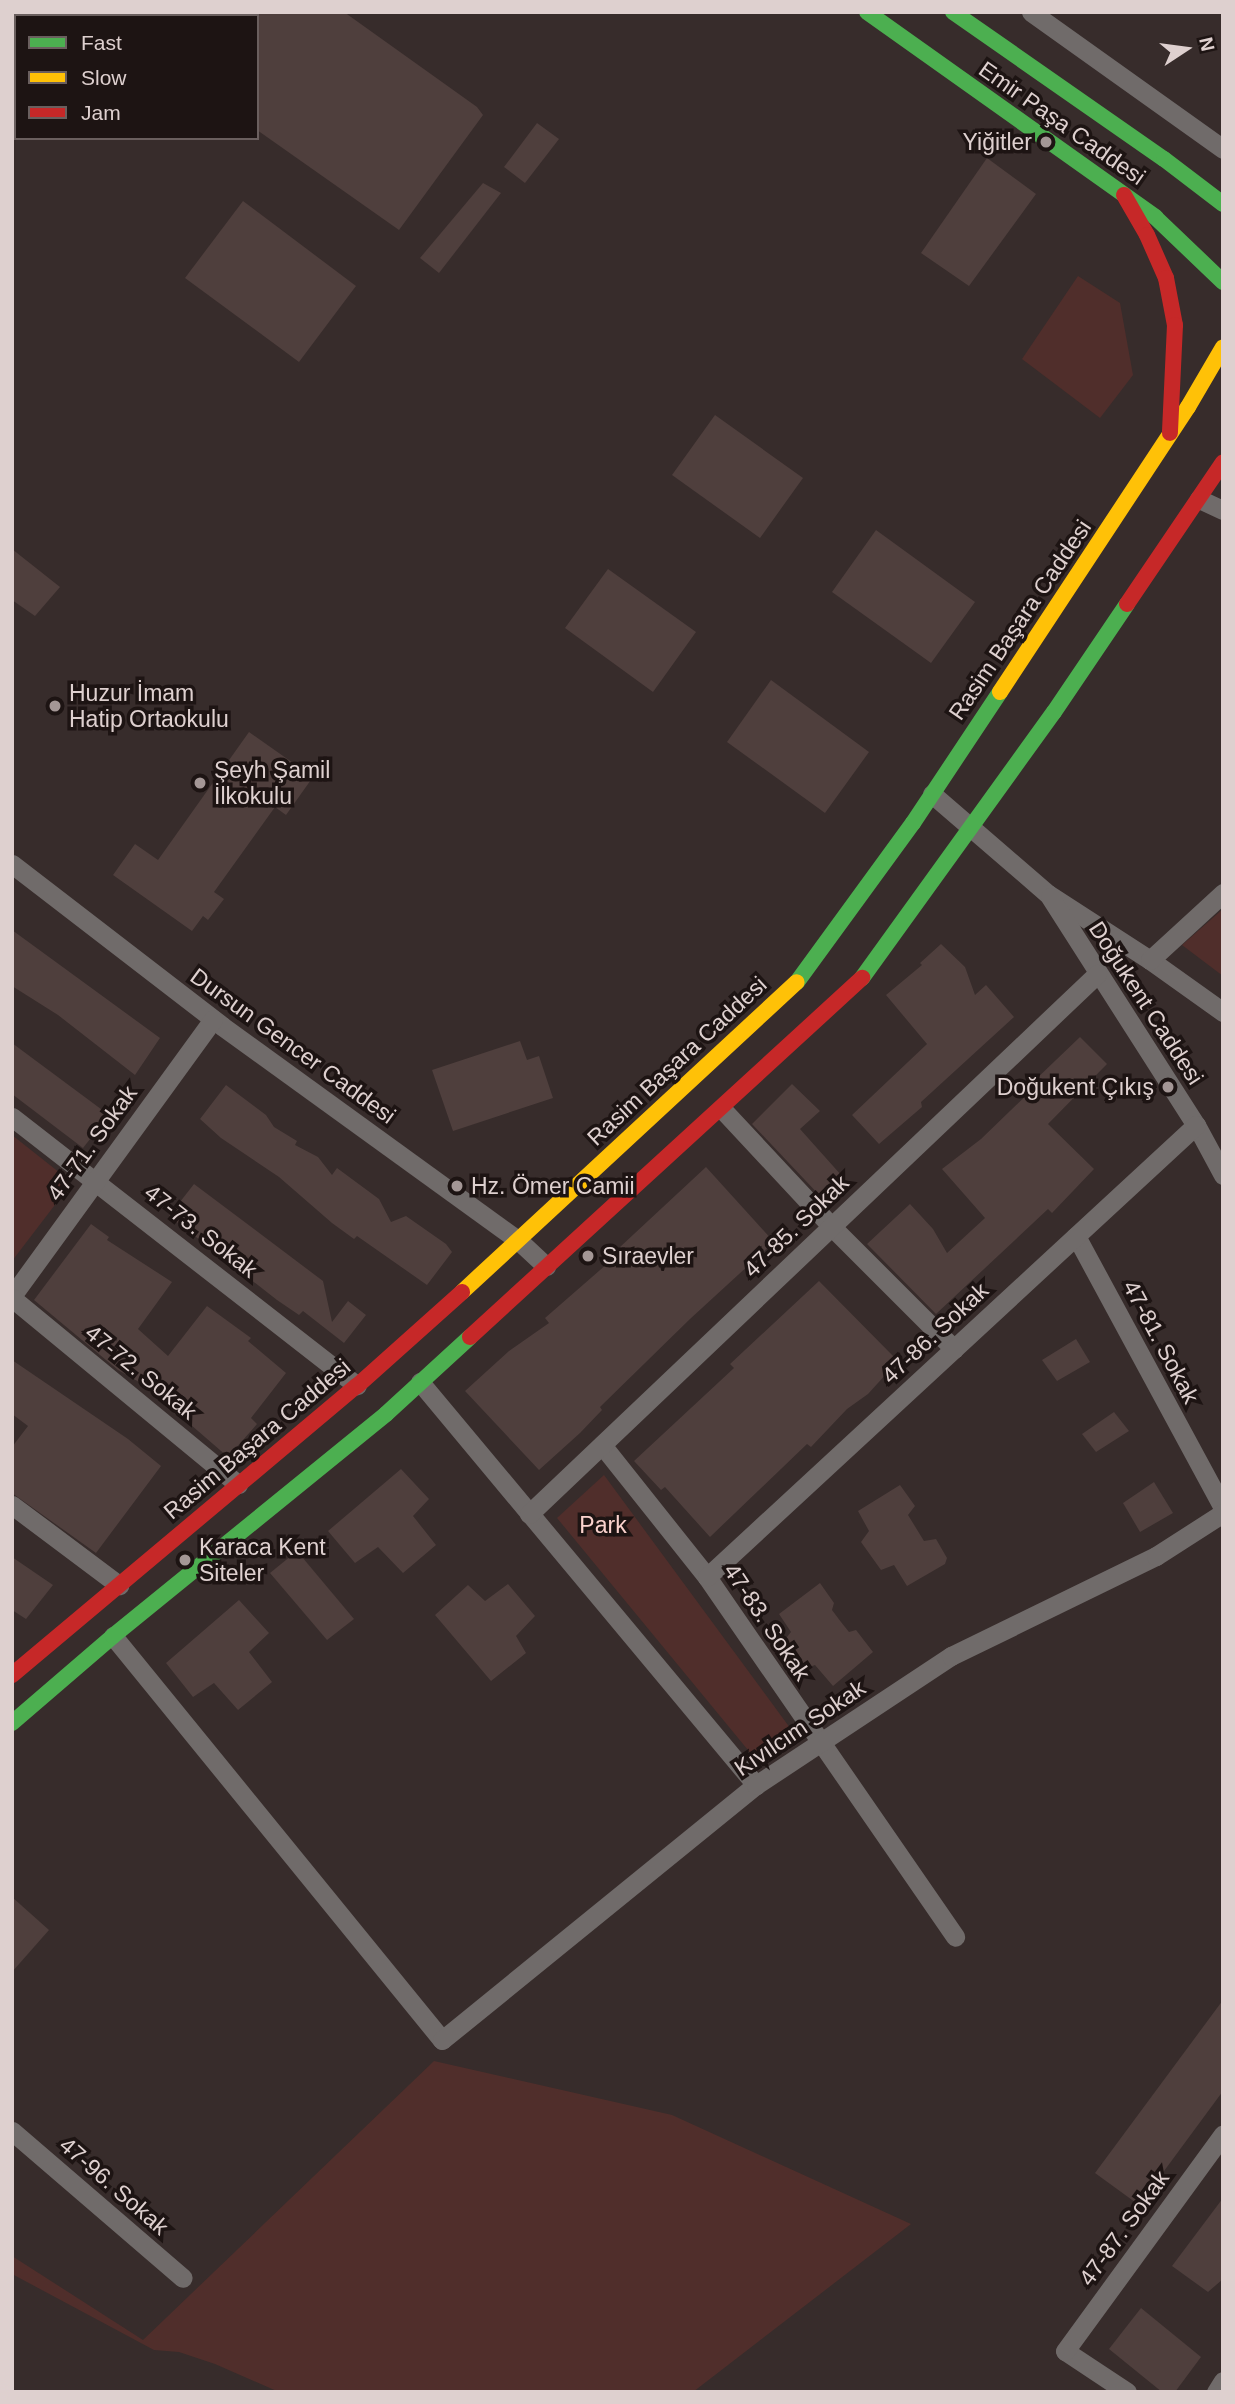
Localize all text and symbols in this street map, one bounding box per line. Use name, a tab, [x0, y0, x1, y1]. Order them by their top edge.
legend	[14, 14, 259, 140]
north arrow	[1151, 14, 1221, 84]
text: Fast	[81, 31, 122, 54]
text: N	[1195, 35, 1219, 53]
street label: Emir Paşa Caddesi	[973, 55, 1151, 191]
text: Slow	[81, 66, 127, 89]
text: Jam	[81, 101, 121, 124]
place label: Yiğitler	[963, 128, 1032, 156]
marker: Yiğitler	[1038, 134, 1054, 150]
street label: Rasim Başara Caddesi	[943, 515, 1097, 725]
place label: Huzur İmam Hatip Ortaokulu	[69, 679, 229, 733]
marker: Huzur İmam Hatip Ortaokulu	[47, 698, 63, 714]
place label: Şeyh Şamil İlkokulu	[214, 756, 330, 810]
marker: Şeyh Şamil İlkokulu	[192, 775, 208, 791]
street label: Doğukent Caddesi	[1083, 916, 1209, 1090]
street label: Dursun Gencer Caddesi	[185, 962, 401, 1130]
street label: Rasim Başara Caddesi	[582, 971, 772, 1151]
place label: Doğukent Çıkış	[997, 1073, 1154, 1101]
marker: Doğukent Çıkış	[1160, 1079, 1176, 1095]
street label: 47-71. Sokak	[41, 1080, 143, 1206]
street label: 47-85. Sokak	[738, 1169, 854, 1283]
place label: Hz. Ömer Camii	[471, 1172, 635, 1200]
street label: 47-73. Sokak	[139, 1178, 263, 1284]
marker: Hz. Ömer Camii	[449, 1178, 465, 1194]
place label: Sıraevler	[602, 1242, 694, 1270]
marker: Sıraevler	[580, 1248, 596, 1264]
street label: 47-81. Sokak	[1117, 1276, 1205, 1408]
street label: 47-86. Sokak	[876, 1277, 994, 1389]
street label: 47-72. Sokak	[80, 1319, 202, 1425]
street label: Rasim Başara Caddesi	[158, 1353, 356, 1525]
park label: Park	[579, 1511, 627, 1539]
place label: Karaca Kent Siteler	[199, 1533, 326, 1587]
marker: Karaca Kent Siteler	[177, 1552, 193, 1568]
street label: 47-83. Sokak	[718, 1558, 816, 1686]
street label: Kıvılcım Sokak	[729, 1674, 871, 1782]
street label: 47-96. Sokak	[54, 2131, 174, 2241]
street label: 47-87. Sokak	[1073, 2165, 1175, 2291]

